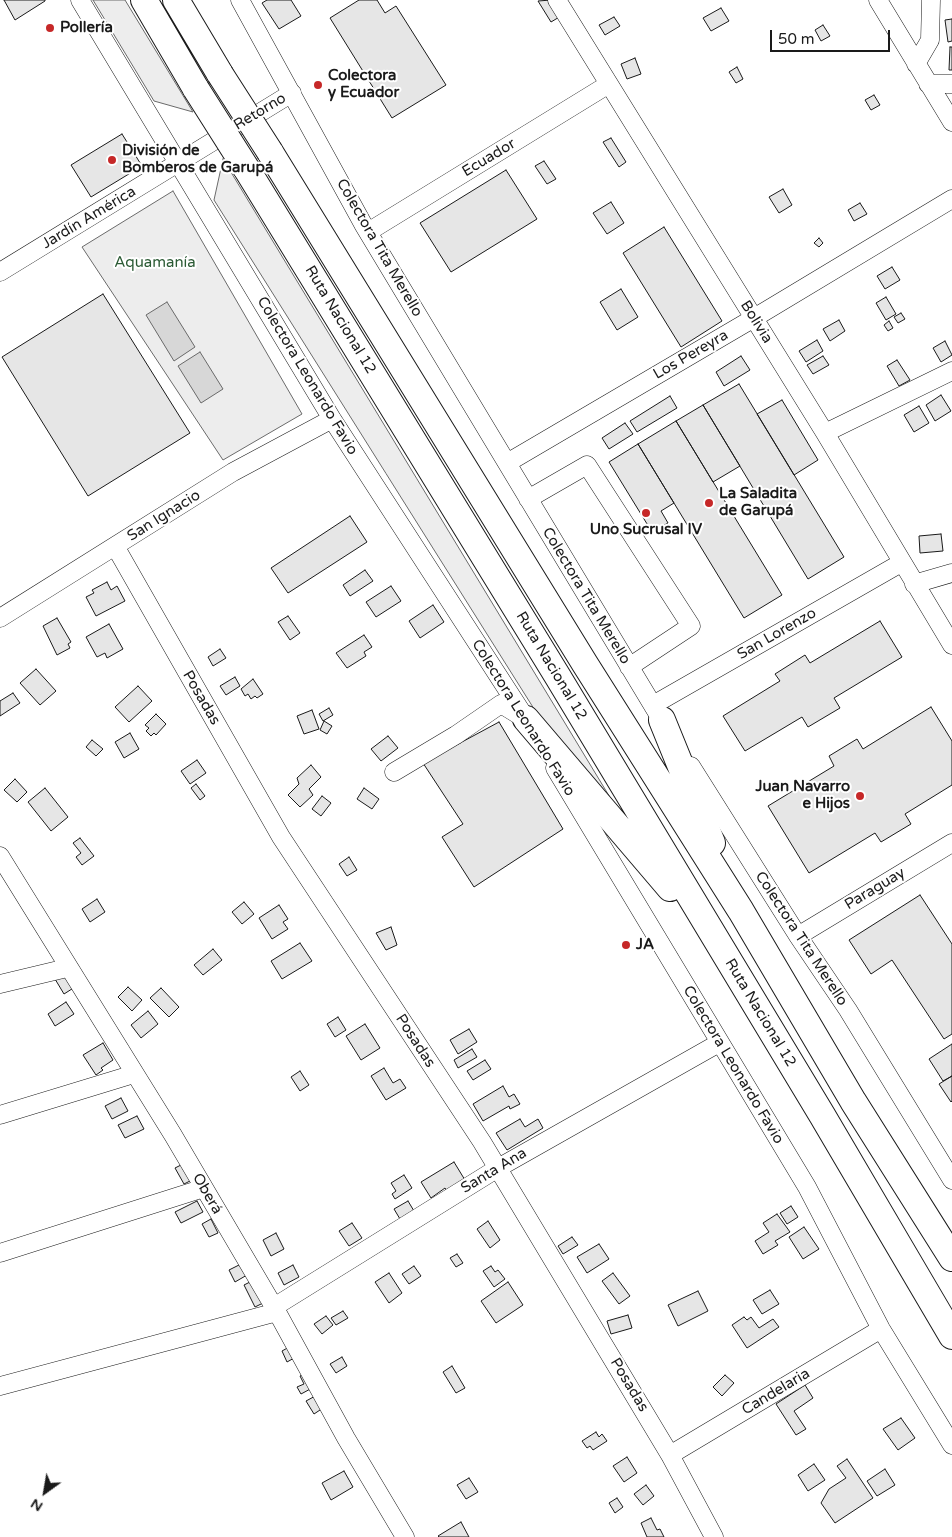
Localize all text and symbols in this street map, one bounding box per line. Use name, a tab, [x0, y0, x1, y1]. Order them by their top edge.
place label: Pollería	[60, 19, 113, 37]
scale bar	[772, 20, 892, 52]
marker: Pollería	[44, 22, 56, 34]
text: 50 m	[778, 30, 815, 48]
place label: Colectora y Ecuador	[328, 67, 399, 102]
marker: Colectora y Ecuador	[312, 79, 324, 91]
street label: Retorno	[231, 89, 289, 135]
street label: Ecuador	[459, 135, 519, 181]
place label: División de Bomberos de Garupá	[122, 142, 273, 177]
marker: División de Bomberos de Garupá	[106, 154, 118, 166]
street label: Colectora Tita Merello	[332, 176, 426, 320]
street label: Jardín América	[39, 183, 139, 253]
park label: Aquamanía	[114, 254, 196, 272]
street label: Ruta Nacional 12	[301, 263, 379, 377]
street label: Colectora Leonardo Favio	[253, 294, 361, 458]
street label: Bolivia	[736, 297, 776, 347]
street label: Los Pereyra	[650, 326, 732, 384]
place label: La Saladita de Garupá	[719, 485, 797, 520]
street label: San Ignacio	[124, 486, 204, 546]
marker: La Saladita de Garupá	[703, 497, 715, 509]
marker: Uno Sucrusal IV	[640, 507, 652, 519]
place label: Uno Sucrusal IV	[590, 521, 702, 539]
street label: Colectora Tita Merello	[538, 524, 634, 668]
street label: San Lorenzo	[734, 604, 820, 664]
street label: Ruta Nacional 12	[512, 609, 590, 723]
street label: Colectora Leonardo Favio	[467, 636, 579, 800]
street label: Posadas	[178, 668, 224, 728]
place label: Juan Navarro e Hijos	[755, 778, 850, 813]
marker: Juan Navarro e Hijos	[854, 790, 866, 802]
street label: Paraguay	[842, 864, 908, 914]
street label: Colectora Tita Merello	[751, 868, 851, 1010]
place label: JA	[636, 936, 654, 954]
marker: JA	[620, 939, 632, 951]
street label: Ruta Nacional 12	[721, 956, 799, 1070]
street label: Colectora Leonardo Favio	[679, 983, 787, 1147]
street label: Posadas	[391, 1011, 439, 1071]
street label: Santa Ana	[458, 1144, 530, 1198]
street label: Oberá	[188, 1170, 226, 1218]
street label: Posadas	[606, 1355, 652, 1415]
street label: Candelaria	[739, 1365, 813, 1419]
north arrow	[20, 1467, 70, 1517]
text: N	[28, 1495, 46, 1515]

